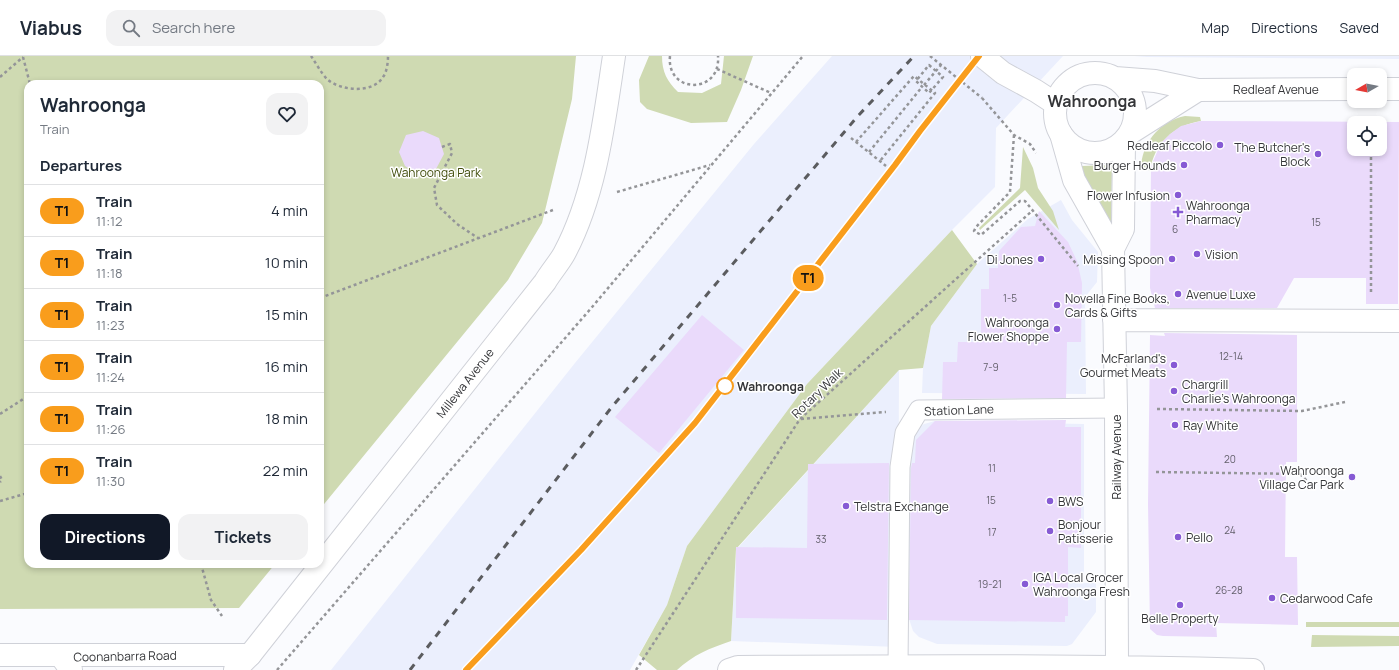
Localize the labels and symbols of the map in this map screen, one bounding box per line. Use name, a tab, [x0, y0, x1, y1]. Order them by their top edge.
north arrow	[1347, 68, 1387, 108]
street label: Redleaf Avenue	[1233, 81, 1319, 98]
district label: Wahroonga	[1047, 90, 1137, 112]
place label: Redleaf Piccolo	[1127, 137, 1212, 154]
place label: The Butcher's Block	[1234, 139, 1311, 170]
marker: Redleaf Piccolo	[1215, 140, 1225, 150]
marker: The Butcher's Block	[1313, 149, 1323, 159]
place label: Burger Hounds	[1094, 157, 1176, 174]
marker: Burger Hounds	[1179, 160, 1189, 170]
park label: Wahroonga Park	[391, 164, 482, 181]
place label: Flower Infusion	[1087, 187, 1170, 204]
marker: Flower Infusion	[1173, 190, 1183, 200]
place label: Wahroonga Pharmacy	[1186, 197, 1250, 228]
marker: Wahroonga Pharmacy	[1173, 207, 1183, 217]
house number: 15	[1311, 215, 1321, 229]
house number: 6	[1172, 222, 1178, 236]
place label: Vision	[1205, 246, 1238, 263]
marker: Vision	[1192, 249, 1202, 259]
place label: Di Jones	[987, 251, 1033, 268]
place label: Missing Spoon	[1083, 251, 1164, 268]
marker: Di Jones	[1036, 254, 1046, 264]
marker: Missing Spoon	[1167, 254, 1177, 264]
line badge: T1	[790, 265, 826, 291]
place label: Avenue Luxe	[1186, 286, 1256, 303]
marker: Avenue Luxe	[1173, 289, 1183, 299]
place label: Novella Fine Books, Cards & Gifts	[1065, 290, 1170, 321]
house number: 1-5	[1003, 291, 1017, 305]
marker: Novella Fine Books, Cards & Gifts	[1052, 300, 1062, 310]
place label: Wahroonga Flower Shoppe	[968, 314, 1049, 345]
marker: Wahroonga Flower Shoppe	[1052, 324, 1062, 334]
street label: Millewa Avenue	[432, 345, 498, 421]
house number: 12-14	[1219, 349, 1243, 363]
place label: McFarland's Gourmet Meats	[1080, 350, 1166, 381]
house number: 7-9	[983, 360, 999, 374]
marker: McFarland's Gourmet Meats	[1169, 360, 1179, 370]
street label: Rotary Walk	[788, 364, 847, 422]
place label: Chargrill Charlie's Wahroonga	[1182, 376, 1296, 407]
marker: Wahroonga	[716, 377, 734, 395]
place label: Wahroonga	[737, 378, 804, 395]
marker: Chargrill Charlie's Wahroonga	[1169, 386, 1179, 396]
street label: Station Lane	[924, 400, 994, 420]
street label: Railway Avenue	[1108, 415, 1125, 499]
place label: Ray White	[1183, 417, 1238, 434]
marker: Ray White	[1170, 420, 1180, 430]
house number: 20	[1224, 452, 1236, 466]
house number: 11	[988, 461, 996, 475]
place label: Wahroonga Village Car Park	[1260, 462, 1345, 493]
marker: Wahroonga Village Car Park	[1347, 472, 1357, 482]
house number: 15	[986, 493, 996, 507]
place label: BWS	[1058, 493, 1083, 510]
marker: BWS	[1045, 496, 1055, 506]
place label: Telstra Exchange	[854, 498, 949, 515]
marker: Telstra Exchange	[841, 501, 851, 511]
place label: Bonjour Patisserie	[1058, 516, 1113, 547]
house number: 24	[1224, 523, 1236, 537]
house number: 17	[988, 525, 996, 539]
marker: Bonjour Patisserie	[1045, 526, 1055, 536]
place label: Pello	[1186, 529, 1213, 546]
house number: 33	[815, 532, 827, 546]
marker: Pello	[1173, 532, 1183, 542]
place label: IGA Local Grocer Wahroonga Fresh	[1033, 569, 1130, 600]
house number: 19-21	[978, 577, 1002, 591]
marker: IGA Local Grocer Wahroonga Fresh	[1020, 579, 1030, 589]
house number: 26-28	[1215, 583, 1243, 597]
place label: Cedarwood Cafe	[1280, 590, 1373, 607]
marker: Cedarwood Cafe	[1267, 593, 1277, 603]
marker: Belle Property	[1175, 600, 1185, 610]
place label: Belle Property	[1141, 610, 1219, 627]
street label: Coonanbarra Road	[73, 647, 177, 665]

